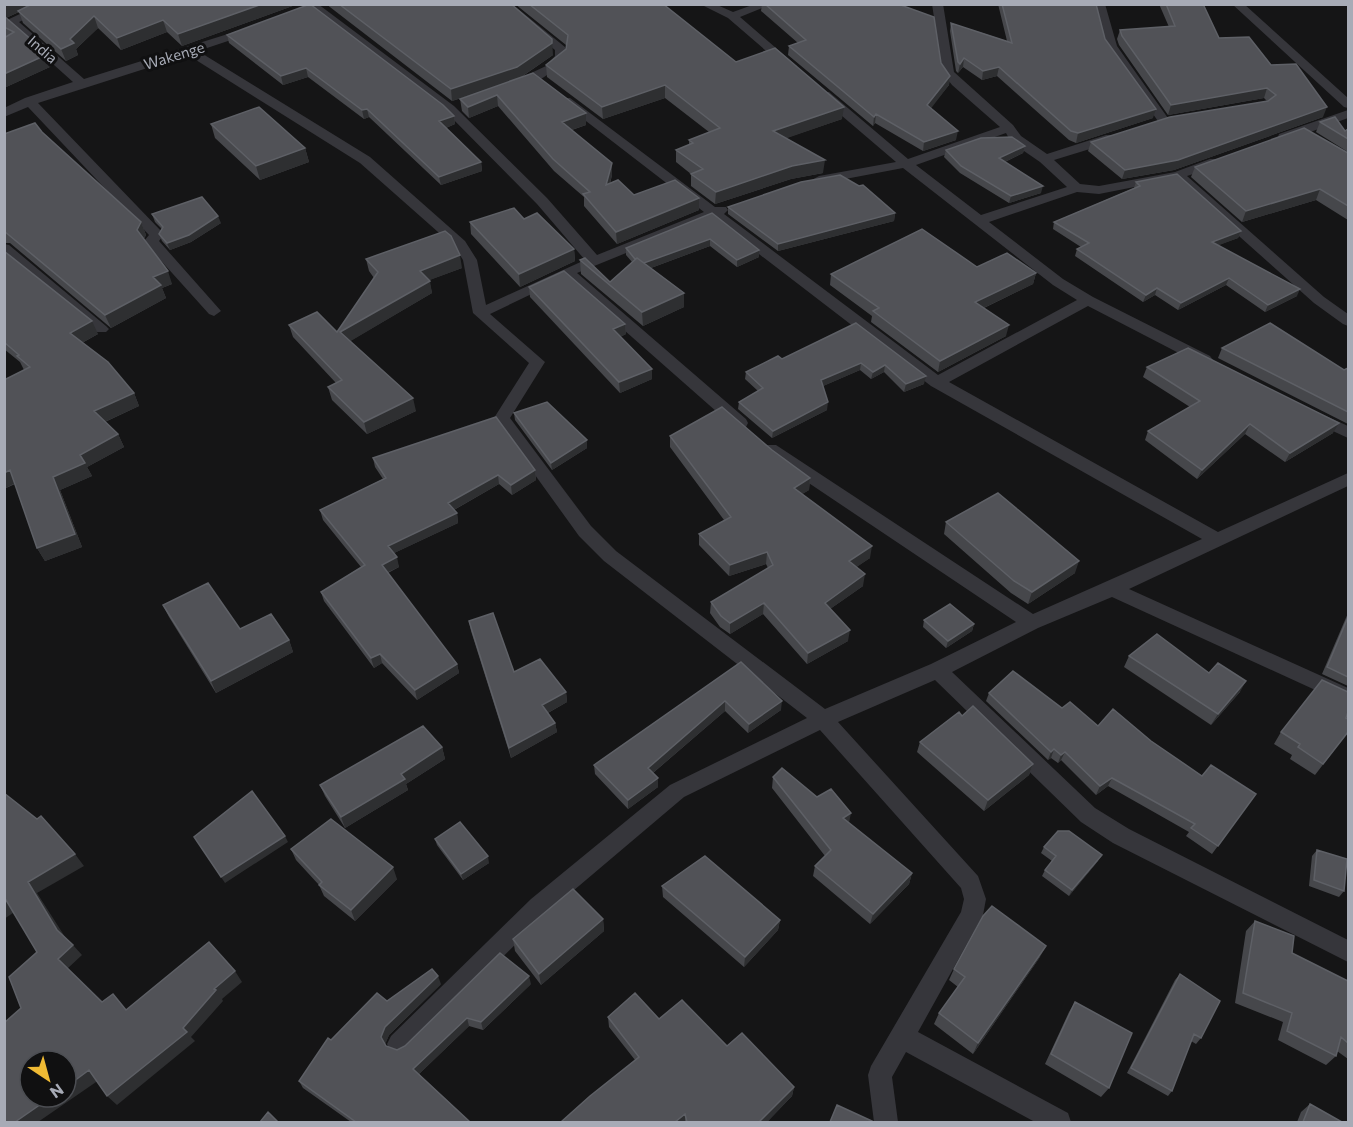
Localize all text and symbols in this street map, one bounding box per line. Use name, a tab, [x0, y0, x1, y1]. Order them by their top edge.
street label: India	[25, 31, 61, 67]
street label: Wakenge	[141, 37, 207, 73]
north arrow	[18, 1049, 78, 1109]
text: N	[47, 1080, 68, 1103]

